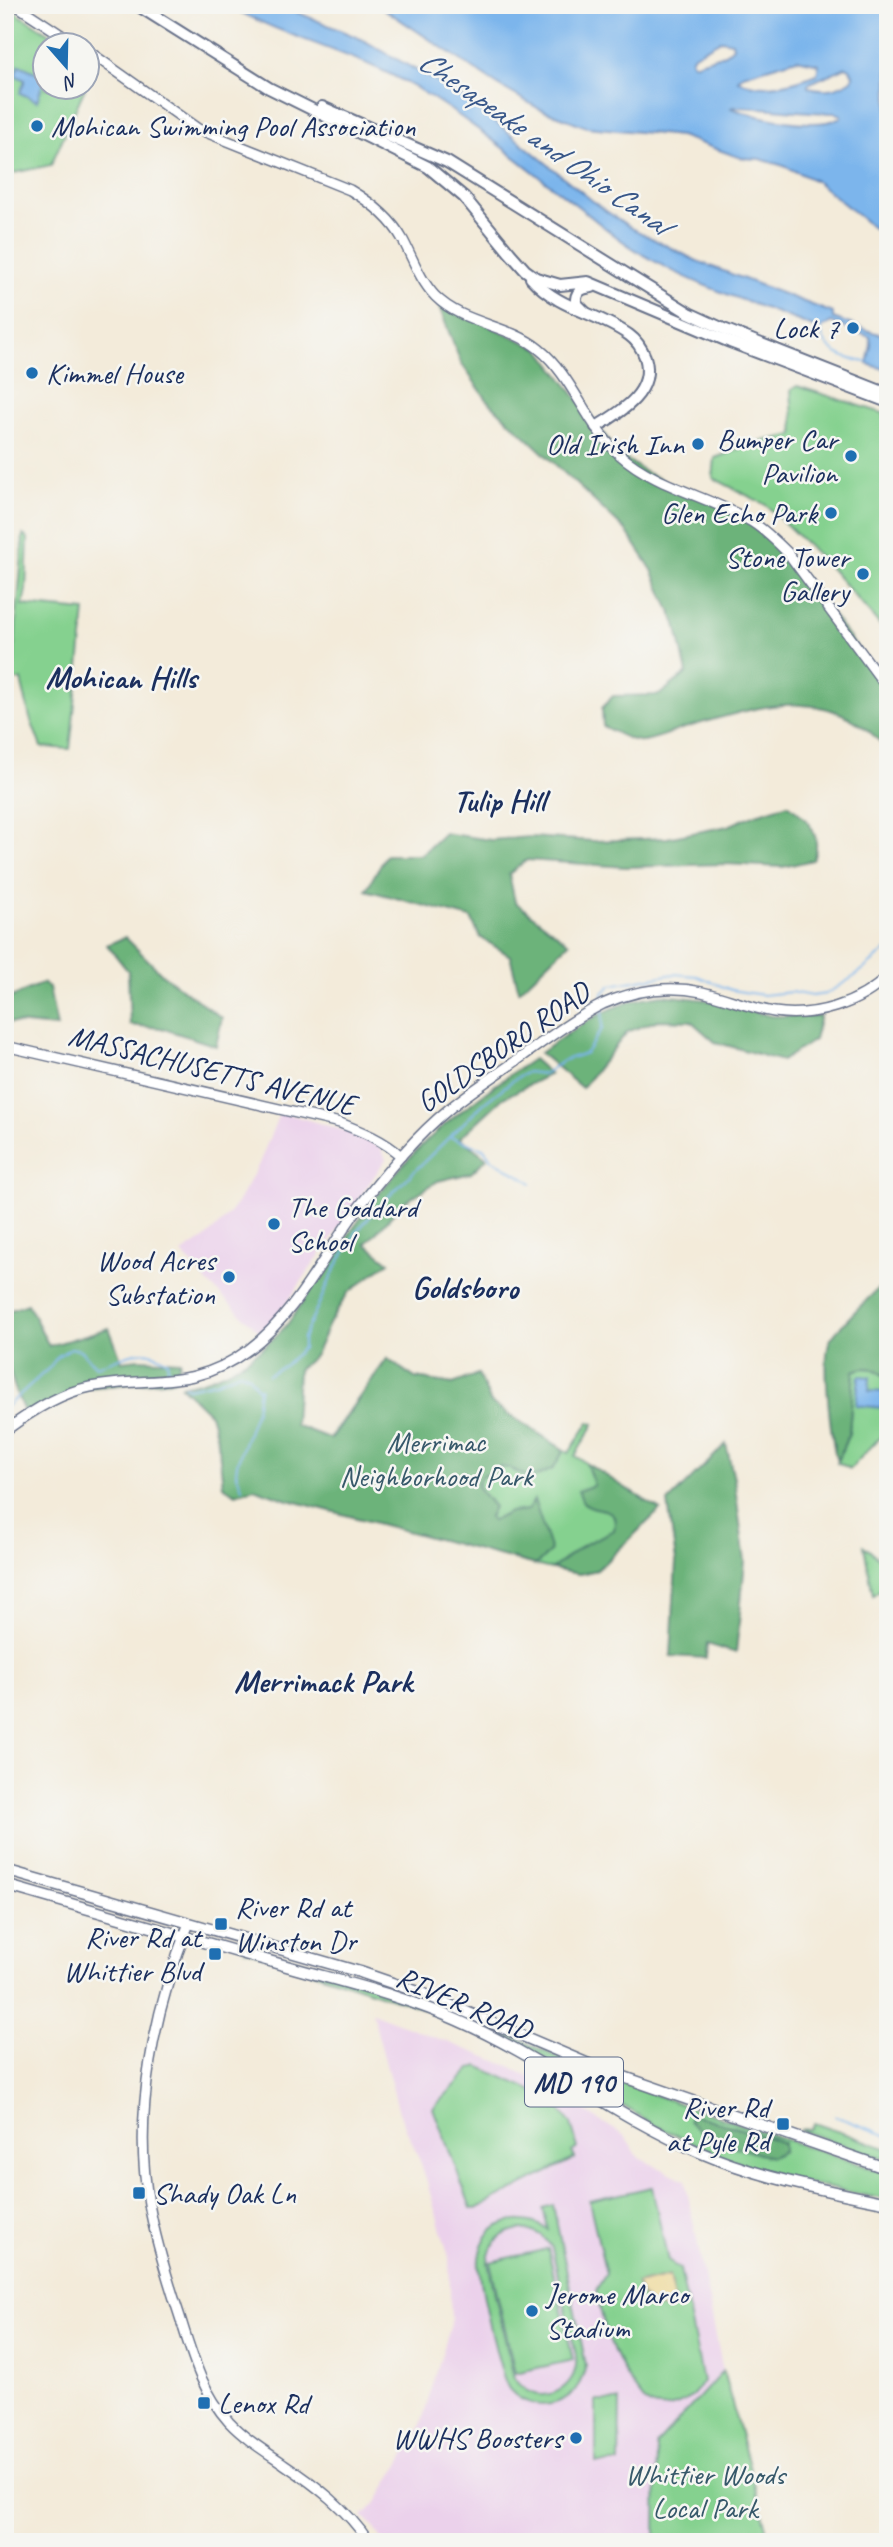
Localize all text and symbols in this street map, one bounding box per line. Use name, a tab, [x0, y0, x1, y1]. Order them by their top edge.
north arrow	[32, 32, 102, 102]
water label: Chesapeake and Ohio Canal	[411, 40, 686, 250]
text: N	[59, 68, 81, 95]
place label: Mohican Swimming Pool Association	[51, 107, 416, 145]
marker: Mohican Swimming Pool Association	[29, 118, 45, 134]
place label: Lock 7	[773, 309, 840, 347]
marker: Lock 7	[845, 320, 861, 336]
place label: Kimmel House	[46, 354, 185, 392]
marker: Kimmel House	[24, 365, 40, 381]
place label: Bumper Car Pavilion	[717, 420, 840, 492]
place label: Old Irish Inn	[546, 425, 685, 463]
marker: Old Irish Inn	[690, 436, 706, 452]
marker: Bumper Car Pavilion	[843, 448, 859, 464]
place label: Glen Echo Park	[661, 494, 819, 532]
marker: Glen Echo Park	[823, 505, 839, 521]
place label: Stone Tower Gallery	[725, 538, 852, 610]
marker: Stone Tower Gallery	[855, 566, 871, 582]
district label: Mohican Hills	[45, 657, 199, 698]
district label: Tulip Hill	[453, 780, 551, 821]
street label: GOLDSBORO ROAD	[409, 972, 599, 1121]
street label: MASSACHUSETTS AVENUE	[65, 1016, 363, 1125]
place label: The Goddard School	[288, 1188, 421, 1260]
marker: The Goddard School	[266, 1216, 282, 1232]
place label: Wood Acres Substation	[97, 1241, 218, 1313]
district label: Goldsboro	[412, 1267, 520, 1308]
marker: Wood Acres Substation	[221, 1269, 237, 1285]
park label: Merrimac Neighborhood Park	[340, 1423, 535, 1495]
district label: Merrimack Park	[234, 1661, 415, 1702]
place label: River Rd at Winston Dr	[235, 1888, 358, 1960]
marker: River Rd at Winston Dr	[213, 1916, 229, 1932]
place label: River Rd at Whittier Blvd	[63, 1918, 205, 1990]
marker: River Rd at Whittier Blvd	[207, 1946, 223, 1962]
street label: RIVER ROAD	[391, 1958, 540, 2049]
road number: MD 190	[525, 2058, 623, 2106]
place label: River Rd at Pyle Rd	[666, 2088, 773, 2160]
marker: River Rd at Pyle Rd	[775, 2116, 791, 2132]
place label: Shady Oak Ln	[153, 2174, 296, 2212]
marker: Shady Oak Ln	[131, 2185, 147, 2201]
place label: Jerome Marco Stadium	[544, 2275, 692, 2347]
marker: Jerome Marco Stadium	[524, 2303, 540, 2319]
place label: Lenox Rd	[218, 2384, 313, 2422]
marker: Lenox Rd	[196, 2395, 212, 2411]
place label: WWHS Boosters	[393, 2419, 565, 2457]
marker: WWHS Boosters	[568, 2430, 584, 2446]
park label: Whittier Woods Local Park	[625, 2455, 788, 2527]

